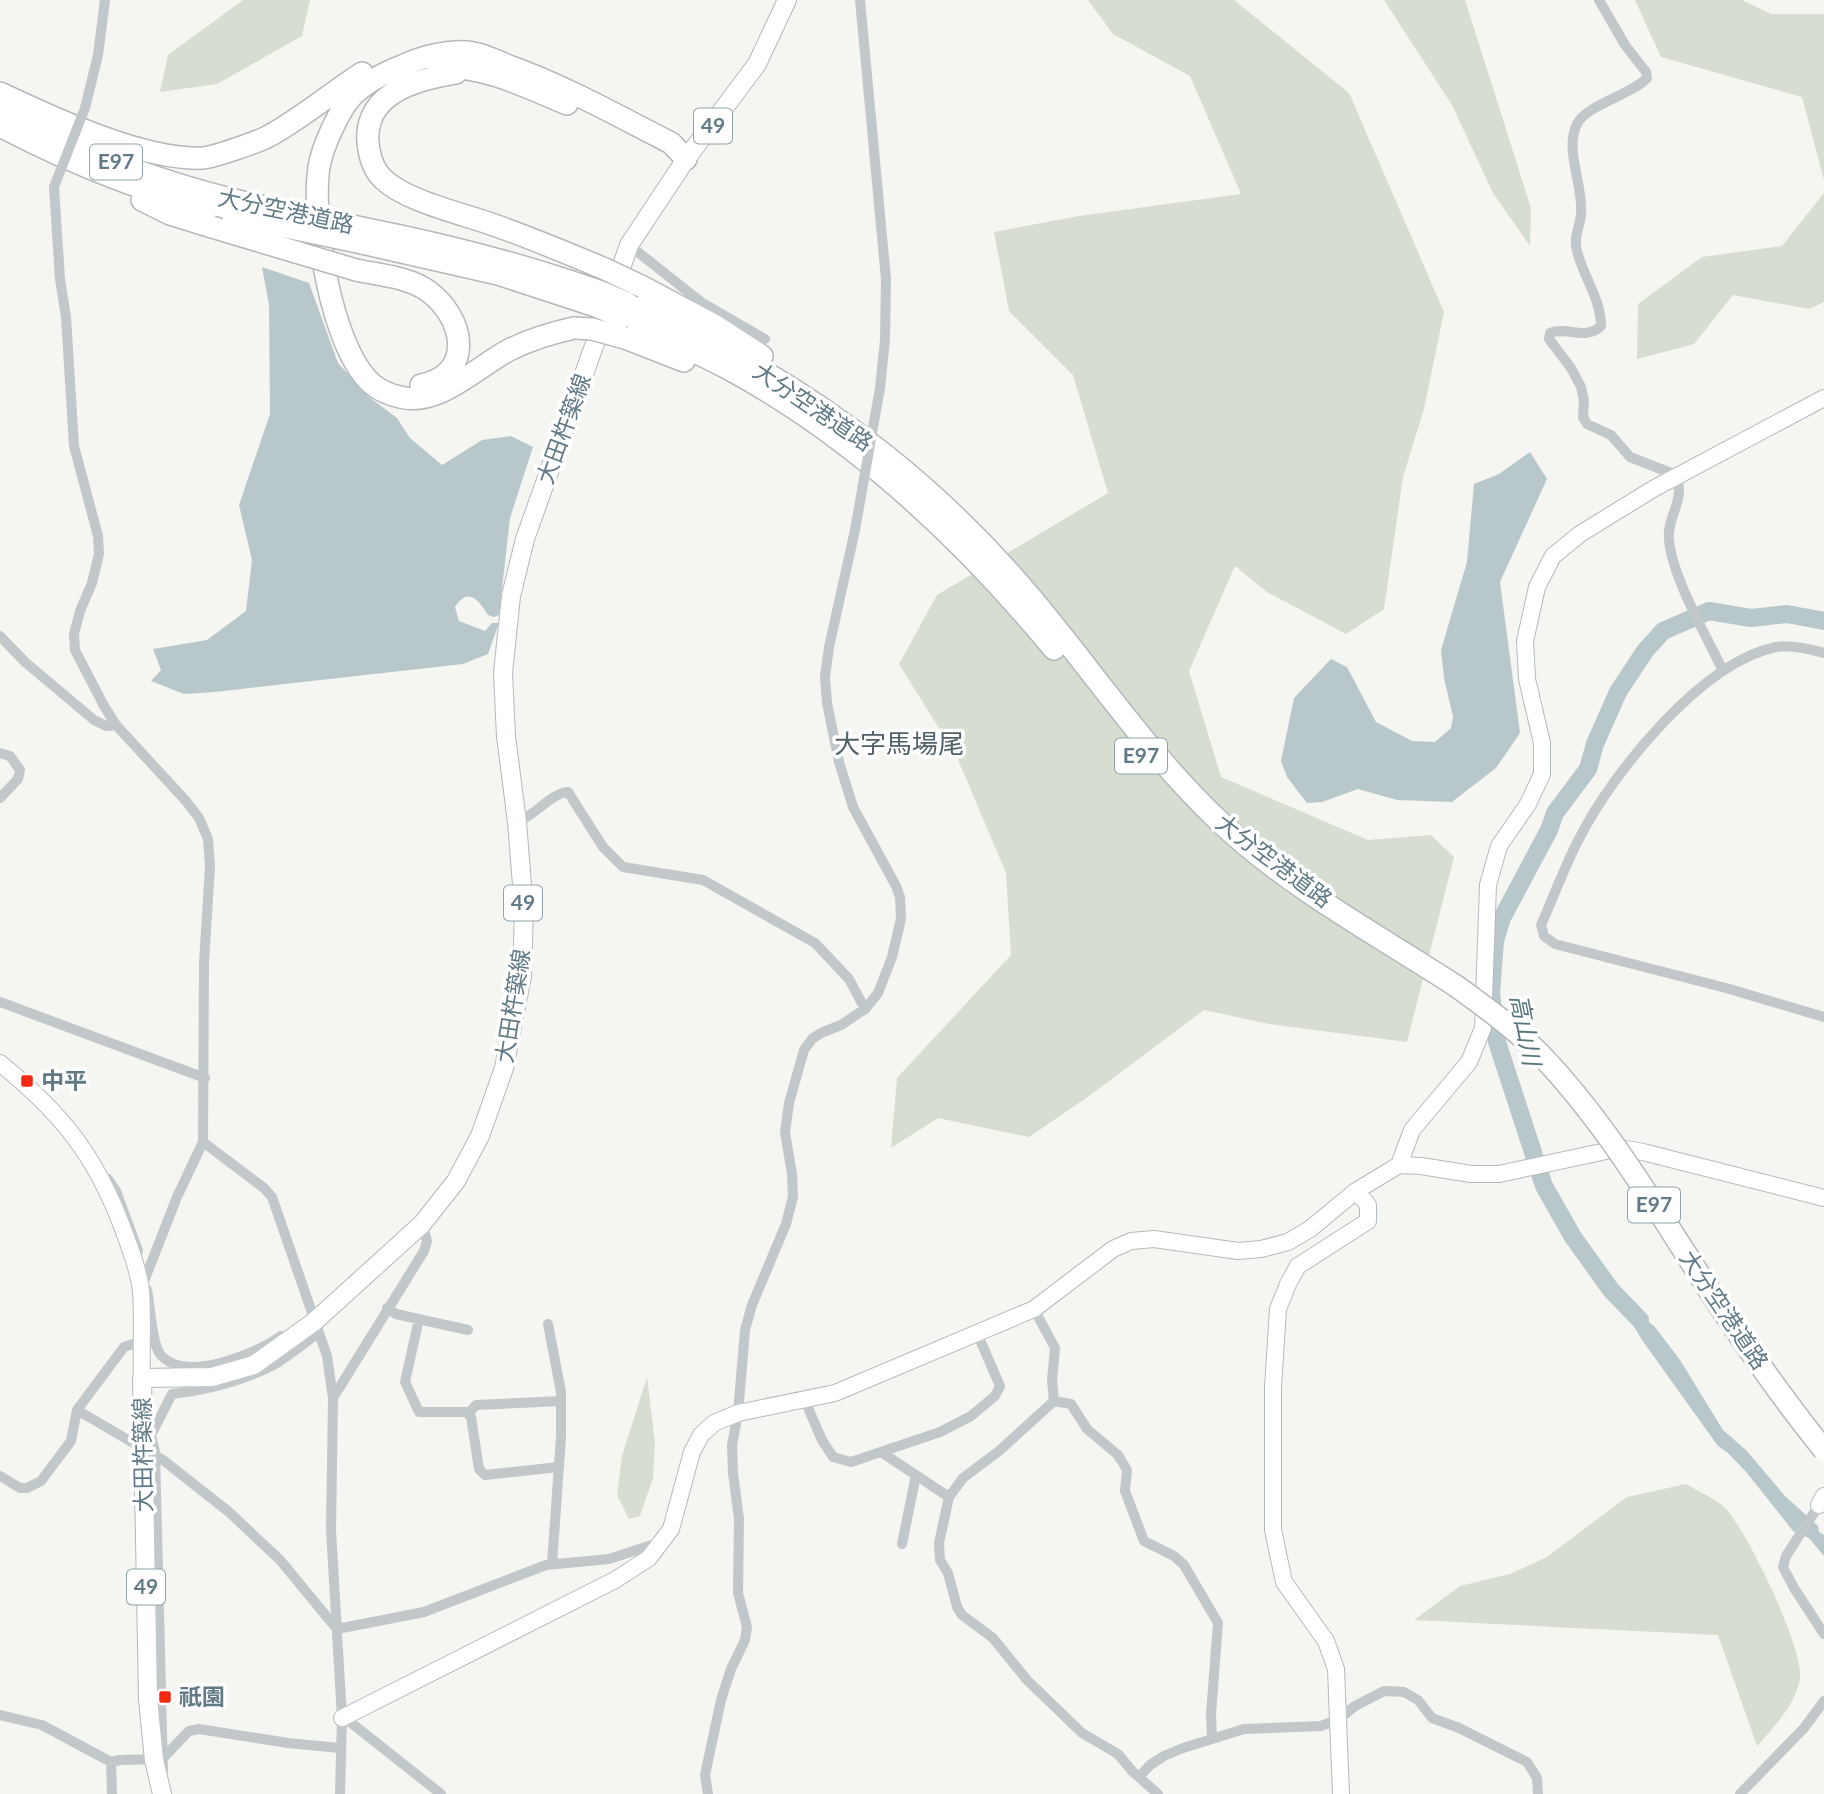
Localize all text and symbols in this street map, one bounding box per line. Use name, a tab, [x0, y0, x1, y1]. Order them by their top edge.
road number: 49	[694, 108, 732, 144]
road number: E97	[90, 144, 142, 180]
street label: 大分空港道路	[216, 182, 357, 238]
street label: 大分空港道路	[749, 356, 879, 456]
street label: 大田杵築線	[530, 370, 596, 487]
district label: 大字馬場尾	[834, 727, 964, 759]
road number: E97	[1115, 738, 1167, 774]
street label: 大分空港道路	[1211, 807, 1338, 913]
road number: 49	[504, 886, 542, 920]
street label: 大田杵築線	[489, 947, 535, 1065]
water label: 高山川	[1505, 992, 1548, 1071]
place label: 中平	[41, 1066, 87, 1094]
marker: 中平	[19, 1073, 35, 1089]
road number: E97	[1628, 1188, 1680, 1222]
street label: 大分空港道路	[1675, 1244, 1775, 1374]
street label: 大田杵築線	[127, 1397, 157, 1513]
road number: 49	[127, 1570, 165, 1604]
place label: 祇園	[179, 1682, 225, 1710]
marker: 祇園	[157, 1689, 173, 1705]

